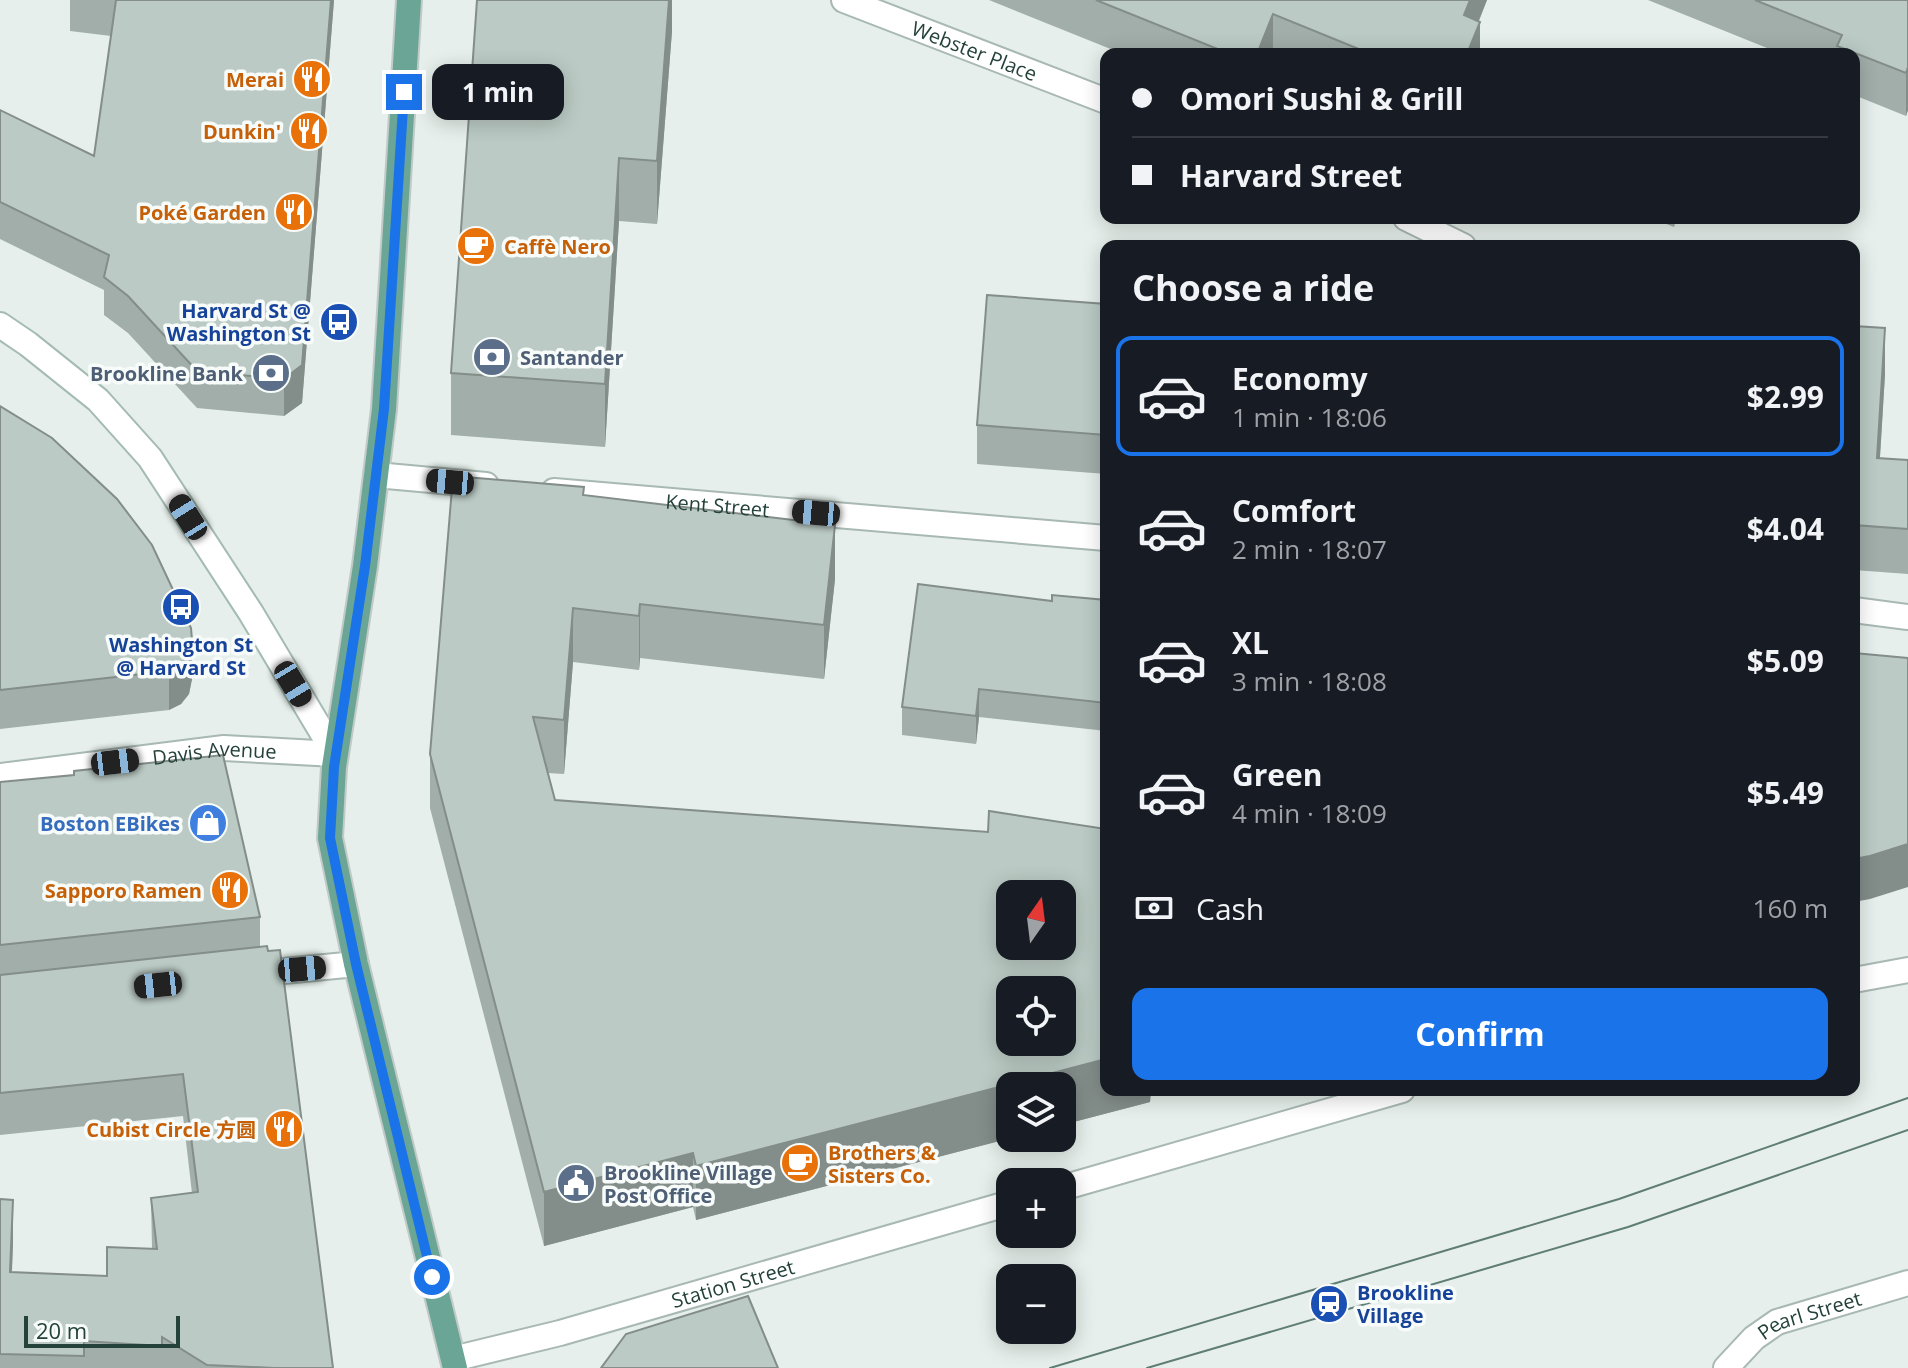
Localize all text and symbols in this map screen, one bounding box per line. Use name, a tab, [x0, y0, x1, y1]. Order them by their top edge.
street label: Webster Place	[908, 14, 1041, 87]
restaurant icon: Merai	[291, 58, 333, 100]
callout: 1 min	[432, 64, 564, 120]
place label: Merai	[226, 66, 284, 93]
route end	[386, 74, 422, 110]
text: 1 min	[462, 74, 534, 110]
text: Omori Sushi & Grill	[1180, 78, 1463, 119]
restaurant icon: Dunkin'	[288, 110, 330, 152]
place label: Dunkin'	[203, 118, 281, 145]
text: Harvard Street	[1180, 155, 1402, 196]
restaurant icon: Poké Garden	[273, 191, 315, 233]
place label: Poké Garden	[138, 199, 266, 226]
cafe icon: Caffè Nero	[455, 225, 497, 267]
place label: Caffè Nero	[504, 233, 611, 260]
text: Choose a ride	[1132, 263, 1374, 312]
place label: Harvard St @ Washington St	[167, 297, 311, 347]
bus stop icon: Harvard St @ Washington St	[318, 301, 360, 343]
bank icon: Santander	[471, 336, 513, 378]
place label: Santander	[520, 344, 624, 371]
bank icon: Brookline Bank	[250, 352, 292, 394]
text: Economy	[1232, 358, 1368, 399]
place label: Brookline Bank	[90, 360, 244, 387]
icon: car	[1136, 360, 1208, 432]
text: $2.99	[1747, 376, 1824, 417]
text: 1 min · 18:06	[1232, 399, 1387, 435]
car	[425, 468, 475, 496]
street label: Kent Street	[664, 487, 770, 523]
car	[165, 490, 211, 544]
text: Comfort	[1232, 490, 1356, 531]
icon: car	[1136, 492, 1208, 564]
car	[791, 499, 841, 527]
text: $4.04	[1747, 508, 1824, 549]
text: 2 min · 18:07	[1232, 531, 1387, 567]
bus stop icon: Washington St @ Harvard St	[160, 586, 202, 628]
text: XL	[1232, 622, 1269, 663]
icon: car	[1136, 624, 1208, 696]
place label: Washington St @ Harvard St	[109, 631, 253, 681]
text: $5.09	[1747, 640, 1824, 681]
car	[270, 657, 316, 711]
text: 3 min · 18:08	[1232, 663, 1387, 699]
street label: Davis Avenue	[151, 734, 277, 770]
car	[90, 747, 140, 777]
text: Green	[1232, 754, 1323, 795]
icon: car	[1136, 756, 1208, 828]
text: $5.49	[1747, 772, 1824, 813]
text: 4 min · 18:09	[1232, 795, 1387, 831]
shop icon: Boston EBikes	[187, 802, 229, 844]
place label: Boston EBikes	[40, 810, 180, 837]
restaurant icon: Sapporo Ramen	[209, 869, 251, 911]
place label: Sapporo Ramen	[45, 877, 202, 904]
north arrow	[996, 880, 1076, 960]
map controls	[996, 880, 1076, 1344]
icon: cash	[1132, 886, 1176, 930]
text: Cash	[1196, 888, 1264, 929]
text: 160 m	[1753, 890, 1828, 926]
car	[277, 955, 327, 983]
car	[133, 971, 183, 999]
button: locate	[996, 976, 1076, 1056]
button: Confirm	[1132, 988, 1828, 1080]
button: layers	[996, 1072, 1076, 1152]
restaurant icon: Cubist Circle 方圆	[263, 1108, 305, 1150]
place label: Cubist Circle 方圆	[86, 1116, 256, 1143]
place label: Brothers & Sisters Co.	[828, 1139, 936, 1189]
cafe icon: Brothers & Sisters Co.	[779, 1142, 821, 1184]
place label: Brookline Village Post Office	[604, 1159, 773, 1209]
public building icon: Brookline Village Post Office	[555, 1162, 597, 1204]
button: +	[996, 1168, 1076, 1248]
street label: Station Street	[668, 1253, 797, 1314]
route start	[414, 1259, 450, 1295]
button: −	[996, 1264, 1076, 1344]
place label: Brookline Village	[1357, 1279, 1454, 1329]
station icon: Brookline Village	[1308, 1283, 1350, 1325]
street label: Pearl Street	[1752, 1284, 1865, 1345]
scale bar	[24, 1312, 180, 1348]
text: 20 m	[36, 1315, 87, 1345]

